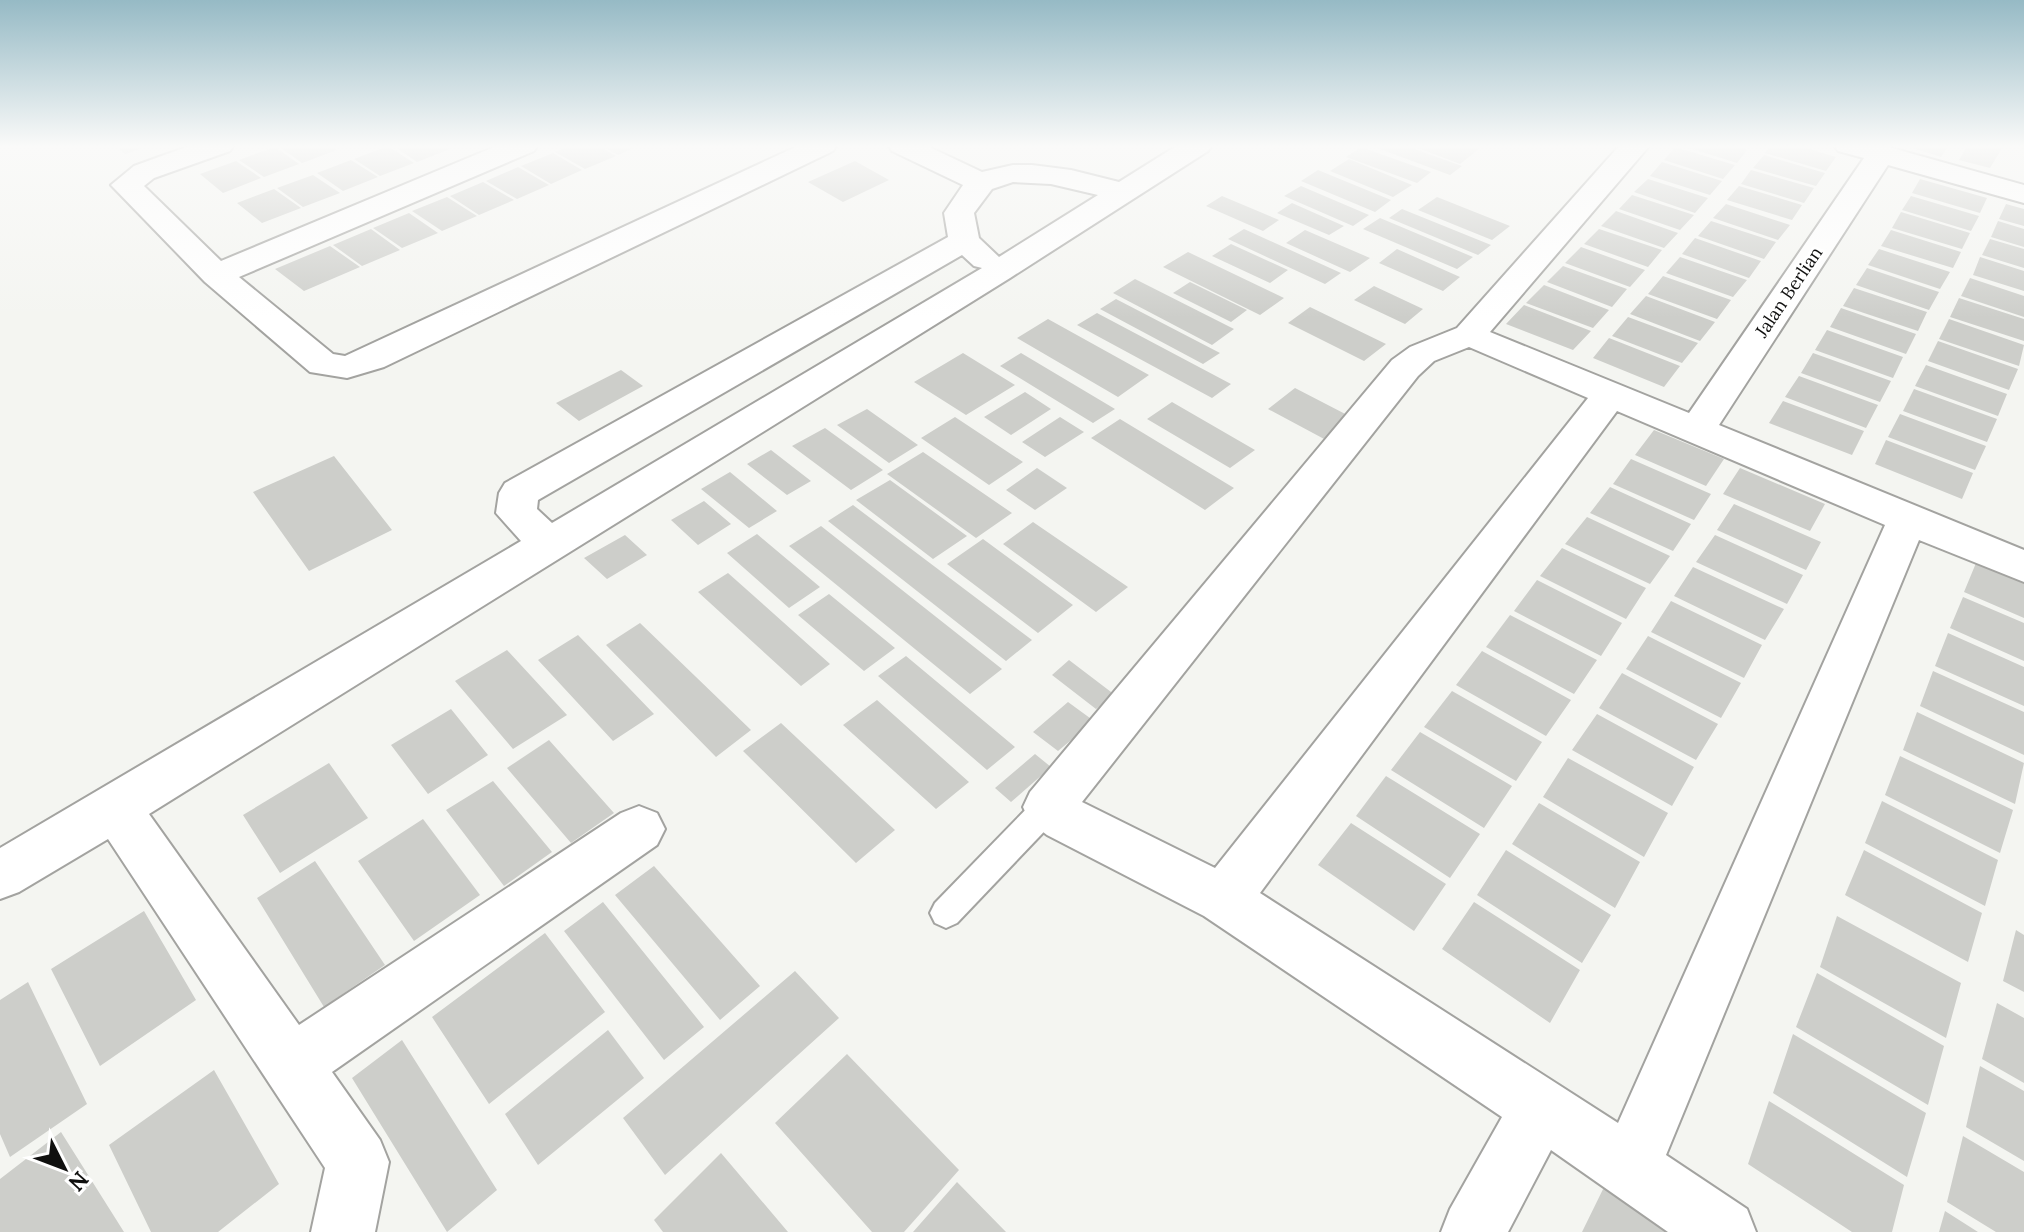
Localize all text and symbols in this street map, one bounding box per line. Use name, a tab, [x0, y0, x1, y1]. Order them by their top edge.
street label: Jalan Berlian	[1749, 242, 1827, 342]
north arrow	[24, 1128, 104, 1208]
text: N	[63, 1166, 95, 1197]

